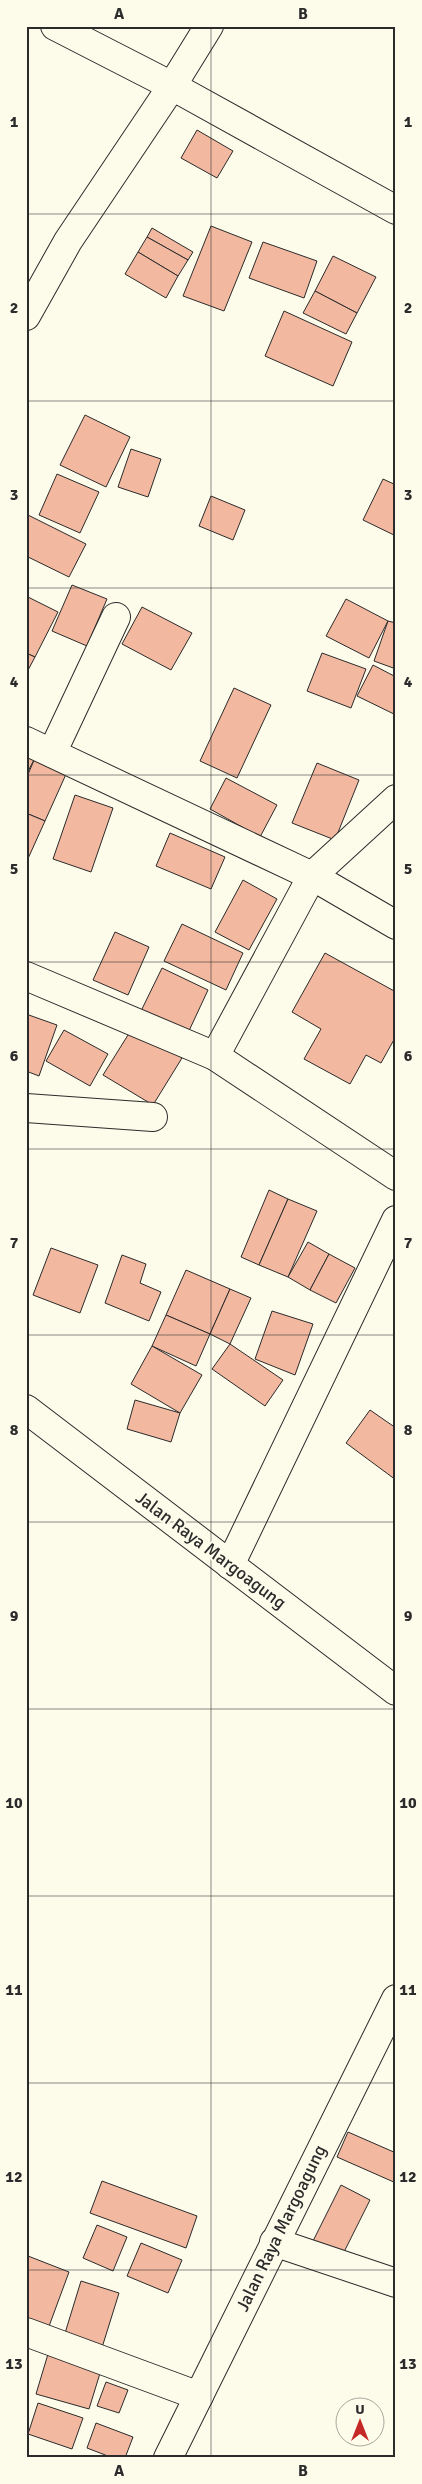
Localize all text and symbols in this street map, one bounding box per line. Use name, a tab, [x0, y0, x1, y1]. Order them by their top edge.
text: A	[114, 4, 125, 24]
text: B	[298, 4, 308, 24]
text: 1	[10, 112, 19, 132]
text: 1	[404, 112, 413, 132]
text: 2	[10, 298, 18, 318]
text: 2	[404, 298, 412, 318]
text: 3	[10, 485, 18, 505]
text: 3	[404, 485, 412, 505]
text: 4	[10, 672, 19, 692]
text: 4	[404, 672, 413, 692]
text: 5	[10, 859, 18, 879]
text: 5	[404, 859, 412, 879]
text: 6	[10, 1046, 19, 1066]
text: 6	[404, 1046, 413, 1066]
text: 7	[10, 1233, 19, 1253]
text: 7	[404, 1233, 413, 1253]
text: 8	[10, 1420, 19, 1440]
text: 8	[404, 1420, 413, 1440]
street label: Jalan Raya Margoagung	[131, 1486, 291, 1614]
text: 9	[10, 1606, 19, 1626]
text: 9	[404, 1606, 413, 1626]
text: 10	[5, 1793, 23, 1813]
text: 10	[399, 1793, 417, 1813]
text: 11	[5, 1980, 23, 2000]
text: 11	[399, 1980, 417, 2000]
street label: Jalan Raya Margoagung	[231, 2141, 331, 2315]
text: 12	[5, 2167, 23, 2187]
text: 12	[399, 2167, 417, 2187]
text: 13	[5, 2354, 23, 2374]
text: 13	[399, 2354, 417, 2374]
north arrow	[334, 2396, 384, 2446]
text: U	[355, 2401, 365, 2418]
text: A	[114, 2461, 125, 2481]
text: B	[298, 2461, 308, 2481]

